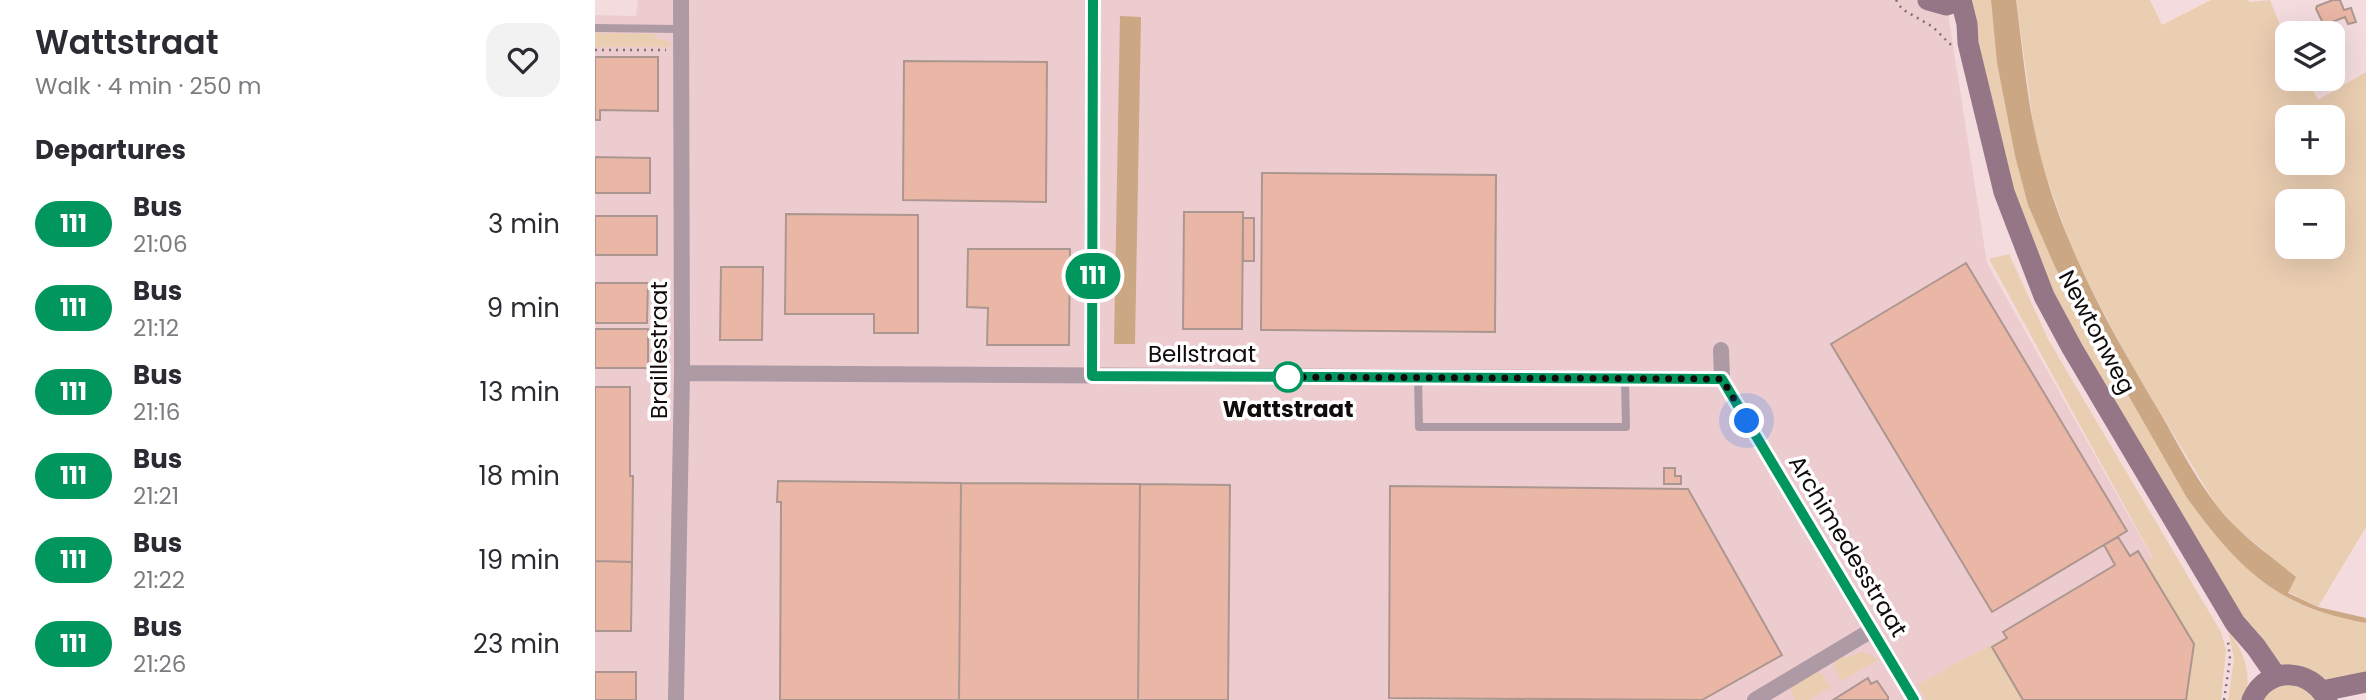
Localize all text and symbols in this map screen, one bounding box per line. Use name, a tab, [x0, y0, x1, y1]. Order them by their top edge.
text: Wattstraat	[35, 19, 218, 66]
map controls	[2275, 21, 2345, 259]
button: layers	[2275, 21, 2345, 91]
button: heart	[486, 23, 560, 97]
text: Walk · 4 min · 250 m	[35, 70, 261, 102]
button: +	[2275, 105, 2345, 175]
text: Departures	[35, 132, 186, 168]
text: Bus	[133, 189, 182, 225]
button: −	[2275, 189, 2345, 259]
text: 3 min	[488, 206, 560, 242]
text: 111	[60, 207, 87, 240]
text: 21:06	[133, 228, 188, 260]
line badge: 111	[1053, 253, 1133, 299]
text: 111	[1079, 259, 1107, 292]
street label: Newtonweg	[2051, 265, 2143, 399]
text: Bus	[133, 273, 182, 309]
street label: Braillestraat	[643, 281, 675, 419]
text: 9 min	[487, 290, 560, 326]
text: 111	[60, 291, 87, 324]
text: 21:12	[133, 312, 179, 344]
street label: Bellstraat	[1148, 338, 1256, 370]
text: Bus	[133, 357, 182, 393]
marker: Wattstraat	[1273, 362, 1303, 392]
text: 13 min	[480, 374, 560, 410]
text: 111	[60, 375, 87, 408]
place label: Wattstraat	[1222, 393, 1354, 425]
text: 21:16	[133, 396, 180, 428]
your location	[1729, 403, 1764, 438]
text: Bus	[133, 441, 182, 477]
street label: Archimedesstraat	[1781, 449, 1915, 643]
text: 18 min	[479, 458, 560, 494]
text: 111	[60, 459, 87, 492]
text: 21:21	[133, 480, 179, 512]
text: Bus	[133, 525, 182, 561]
text: 19 min	[479, 542, 560, 578]
text: 111	[60, 543, 87, 576]
text: 21:22	[133, 564, 185, 596]
text: Bus	[133, 609, 182, 645]
text: 23 min	[473, 626, 560, 662]
text: 111	[60, 627, 87, 660]
text: 21:26	[133, 648, 186, 680]

